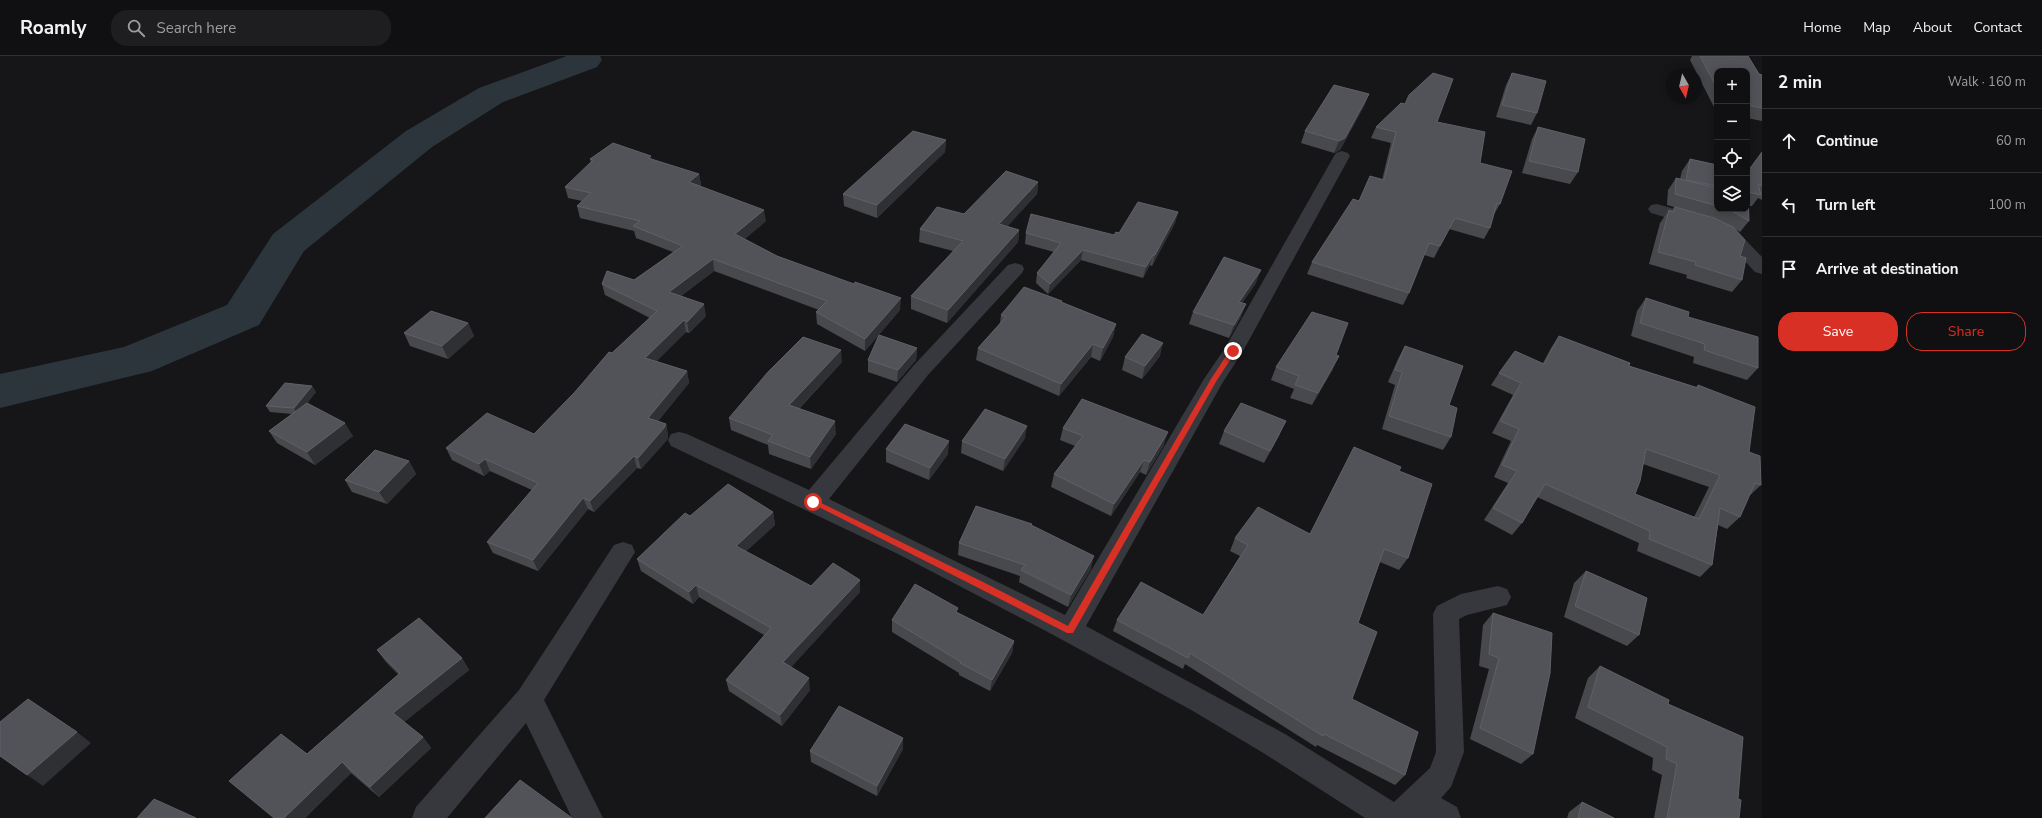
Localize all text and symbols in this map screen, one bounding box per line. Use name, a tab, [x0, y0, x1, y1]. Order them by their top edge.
search box	[111, 10, 391, 46]
text: Roamly	[20, 15, 87, 41]
icon: search	[125, 17, 147, 39]
text: Search here	[157, 18, 236, 38]
text: Home	[1803, 18, 1841, 37]
text: Map	[1863, 18, 1891, 37]
text: About	[1913, 18, 1952, 37]
text: Contact	[1974, 18, 2022, 37]
north arrow	[1666, 68, 1702, 104]
map controls	[1714, 68, 1750, 212]
button: +	[1714, 68, 1750, 104]
text: 2 min	[1778, 71, 1822, 94]
text: Walk · 160 m	[1948, 73, 2026, 91]
button: −	[1714, 104, 1750, 140]
icon: ahead	[1778, 130, 1800, 152]
text: Continue	[1816, 131, 1878, 151]
text: 60 m	[1996, 132, 2026, 150]
button: locate	[1714, 140, 1750, 176]
button: layers	[1714, 176, 1750, 212]
icon: left	[1778, 194, 1800, 216]
text: Turn left	[1816, 195, 1875, 215]
text: 100 m	[1988, 196, 2026, 214]
icon: arrive	[1778, 258, 1800, 280]
text: Arrive at destination	[1816, 259, 1959, 279]
button: Save	[1778, 312, 1898, 351]
button: Share	[1906, 312, 2026, 351]
route end	[1224, 342, 1242, 360]
route start	[804, 493, 822, 511]

